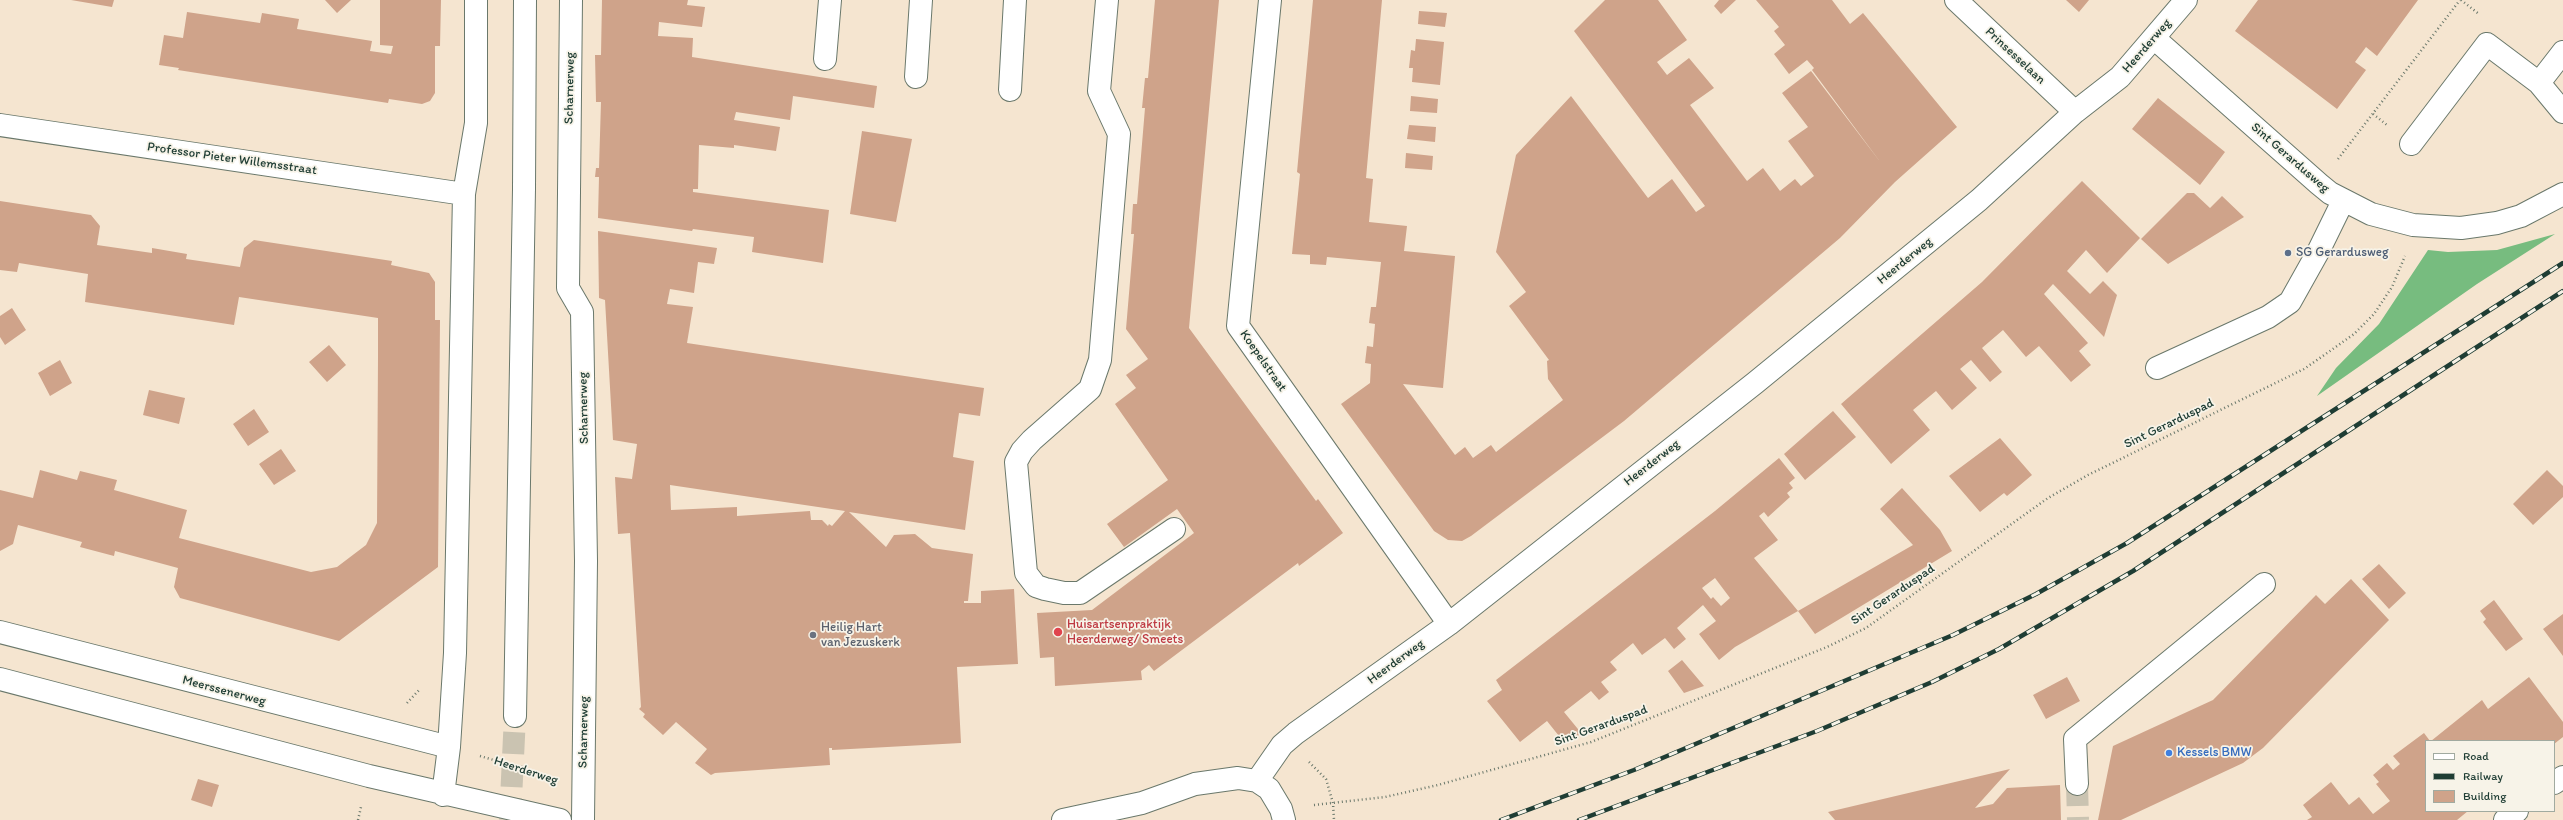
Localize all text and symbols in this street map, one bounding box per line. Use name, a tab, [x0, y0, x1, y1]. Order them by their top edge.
street label: Heerderweg	[2119, 16, 2175, 76]
street label: Prinsesselaan	[1982, 24, 2048, 88]
street label: Scharnerweg	[562, 52, 578, 124]
street label: Sint Gerardusweg	[2247, 120, 2333, 196]
street label: Professor Pieter Willemsstraat	[146, 139, 318, 179]
street label: Heerderweg	[1874, 234, 1936, 288]
place label: SG Gerardusweg	[2296, 245, 2389, 261]
marker: SG Gerardusweg	[2283, 248, 2293, 258]
street label: Koepelstraat	[1236, 327, 1290, 395]
street label: Scharnerweg	[576, 372, 592, 444]
street label: Sint Gerarduspad	[2122, 396, 2216, 452]
street label: Heerderweg	[1621, 436, 1683, 490]
street label: Sint Gerarduspad	[1848, 561, 1938, 629]
place label: Huisartsenpraktijk Heerderweg/ Smeets	[1067, 617, 1183, 648]
place label: Heilig Hart van Jezuskerk	[821, 620, 900, 651]
marker: Huisartsenpraktijk Heerderweg/ Smeets	[1052, 626, 1064, 638]
marker: Heilig Hart van Jezuskerk	[808, 630, 818, 640]
street label: Heerderweg	[1364, 636, 1428, 688]
street label: Meerssenerweg	[181, 672, 267, 710]
street label: Scharnerweg	[576, 696, 592, 768]
street label: Sint Gerarduspad	[1552, 702, 1650, 750]
legend	[2425, 740, 2555, 812]
place label: Kessels BMW	[2177, 745, 2252, 761]
marker: Kessels BMW	[2164, 748, 2174, 758]
text: Road	[2463, 749, 2489, 763]
street label: Heerderweg	[492, 753, 560, 789]
text: Railway	[2463, 769, 2503, 783]
text: Building	[2463, 789, 2506, 803]

